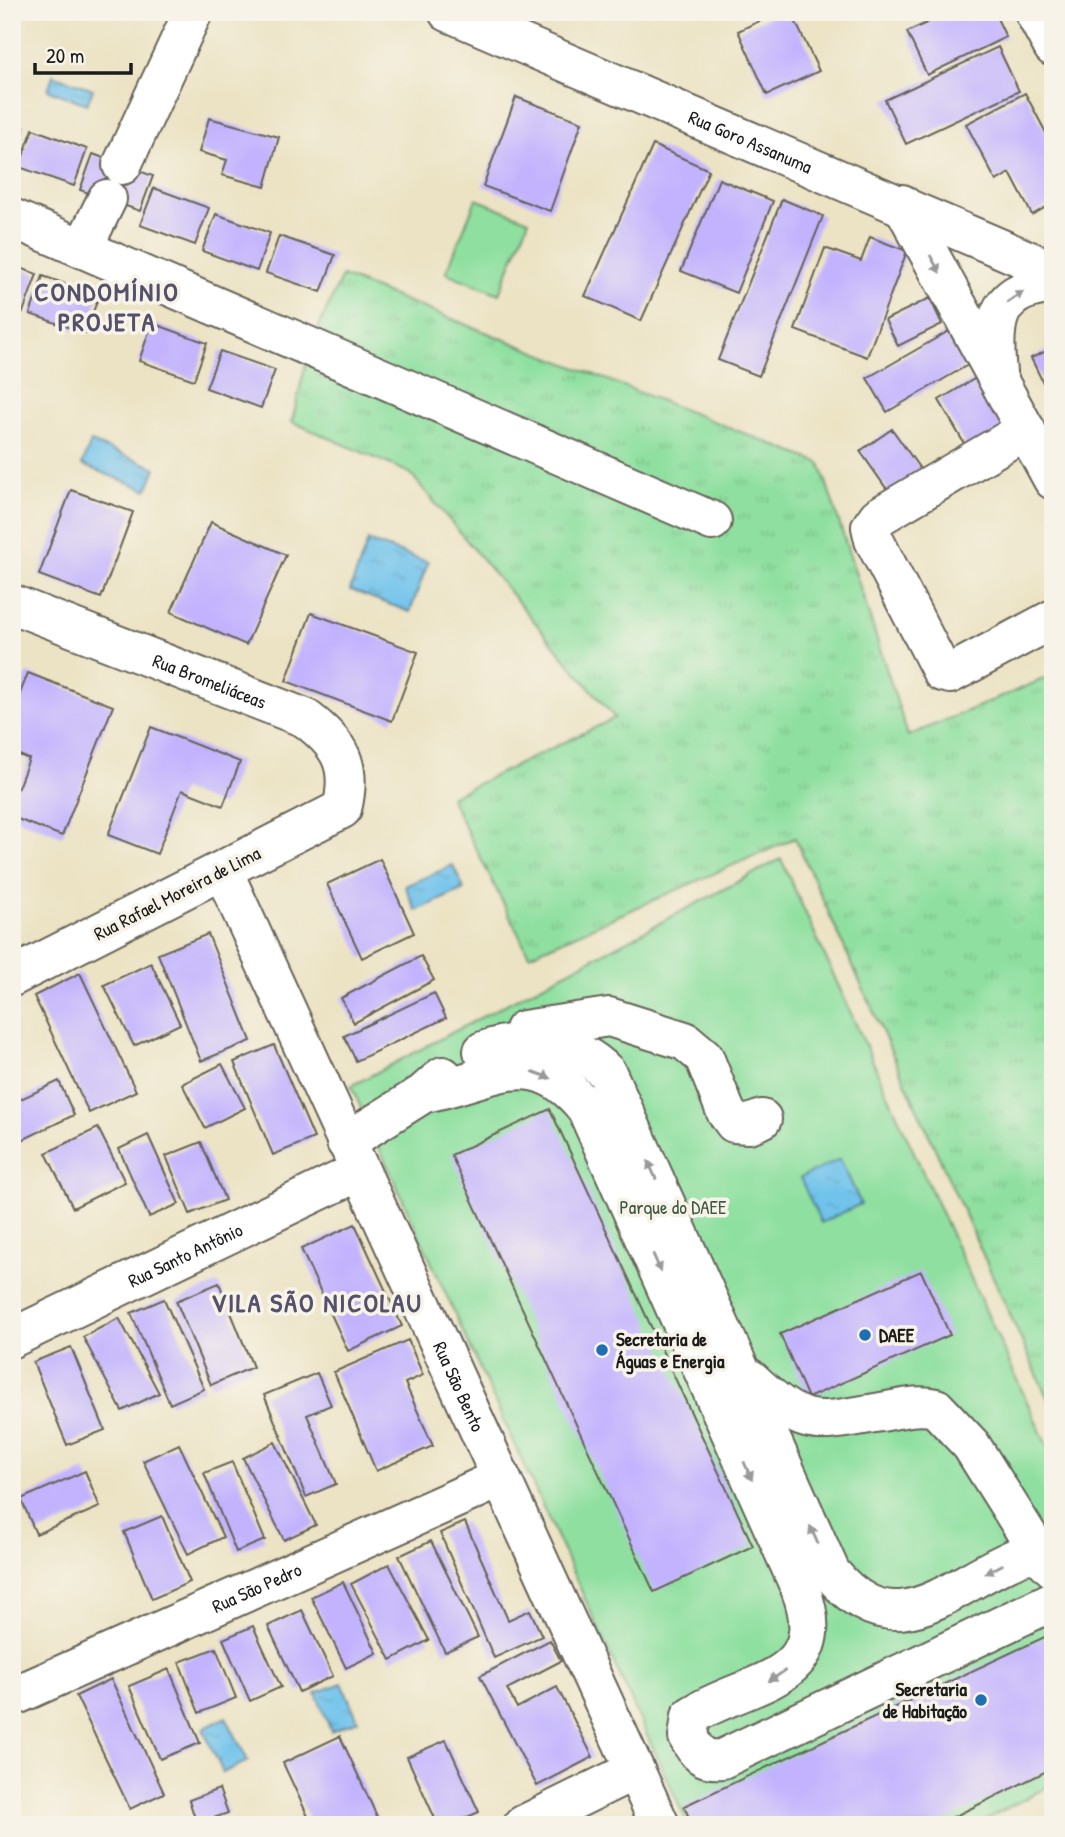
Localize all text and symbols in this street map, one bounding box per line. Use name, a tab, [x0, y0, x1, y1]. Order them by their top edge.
scale bar	[35, 32, 131, 76]
text: 20 m	[46, 41, 84, 70]
street label: Rua Goro Assanuma	[685, 104, 817, 180]
one-way arrow	[929, 254, 941, 274]
district label: CONDOMÍNIO PROJETA	[34, 274, 180, 339]
one-way arrow	[1006, 290, 1024, 304]
street label: Rua Bromeliáceas	[149, 647, 270, 715]
street label: Rua Rafael Moreira de Lima	[89, 839, 265, 946]
one-way arrow	[531, 1070, 552, 1081]
one-way arrow	[646, 1160, 658, 1180]
park label: Parque do DAEE	[620, 1194, 727, 1220]
street label: Rua Santo Antônio	[124, 1216, 247, 1293]
one-way arrow	[652, 1253, 663, 1274]
district label: VILA SÃO NICOLAU	[211, 1285, 423, 1320]
place label: DAEE	[879, 1322, 915, 1348]
place label: Secretaria de Águas e Energia	[616, 1326, 725, 1375]
marker: DAEE	[857, 1327, 873, 1343]
street label: Rua São Bento	[427, 1337, 491, 1436]
marker: Secretaria de Águas e Energia	[594, 1342, 610, 1358]
one-way arrow	[743, 1461, 754, 1482]
one-way arrow	[808, 1525, 820, 1545]
street label: Rua São Pedro	[208, 1556, 306, 1619]
one-way arrow	[983, 1563, 1003, 1575]
one-way arrow	[768, 1669, 786, 1683]
place label: Secretaria de Habitação	[883, 1676, 968, 1724]
marker: Secretaria de Habitação	[973, 1692, 989, 1708]

